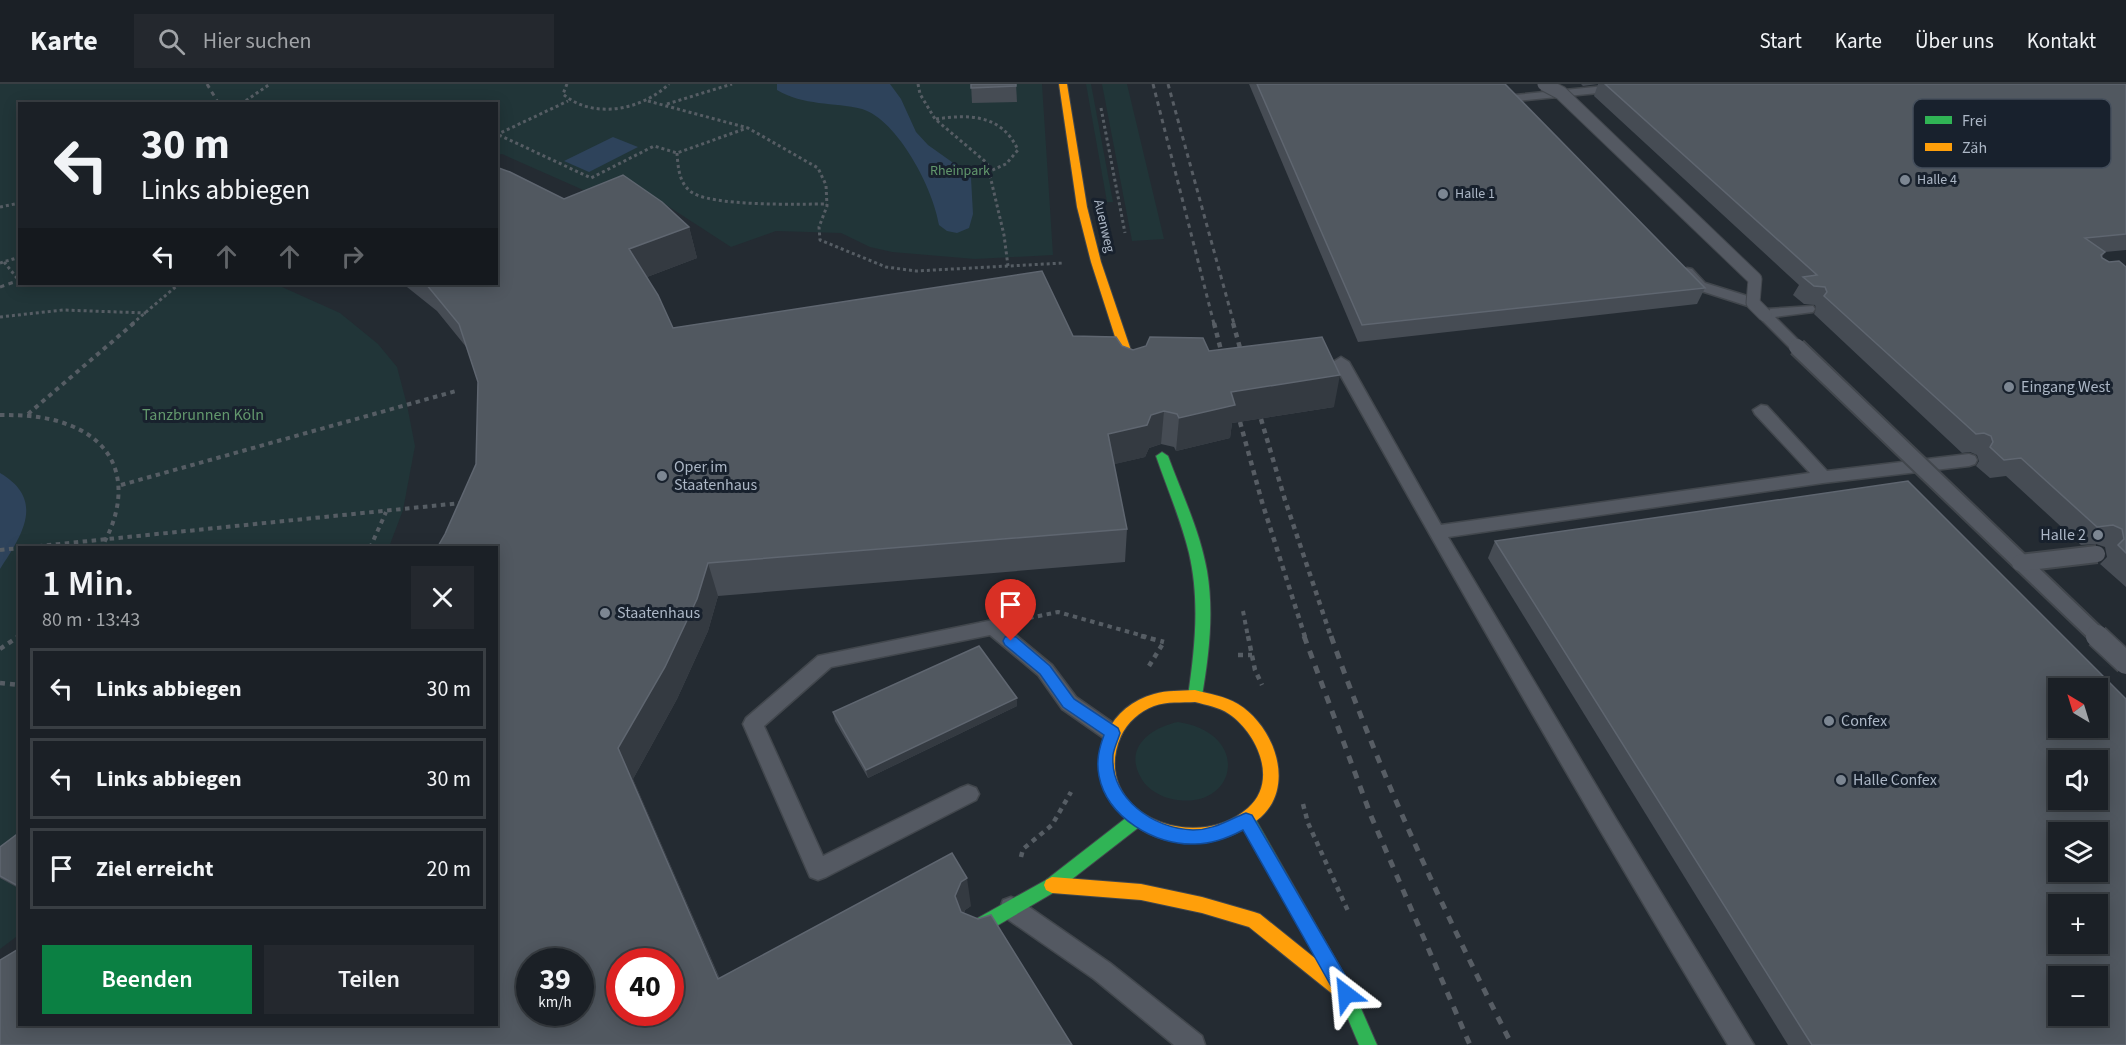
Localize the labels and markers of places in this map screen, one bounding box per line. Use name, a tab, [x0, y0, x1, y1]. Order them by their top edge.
place label: Halle 4	[1917, 170, 1957, 190]
marker: Halle 4	[1898, 173, 1912, 187]
place label: Halle 1	[1455, 184, 1495, 204]
marker: Halle 1	[1436, 187, 1450, 201]
place label: Eingang West	[2021, 376, 2111, 398]
marker: Eingang West	[2002, 380, 2016, 394]
place label: Oper im Staatenhaus	[674, 456, 757, 496]
marker: Oper im Staatenhaus	[655, 469, 669, 483]
place label: Halle 2	[2040, 524, 2086, 546]
marker: Halle 2	[2091, 528, 2105, 542]
pin	[985, 579, 1036, 641]
place label: Staatenhaus	[617, 602, 700, 624]
marker: Staatenhaus	[598, 606, 612, 620]
place label: Confex	[1841, 710, 1887, 732]
marker: Confex	[1822, 714, 1836, 728]
place label: Halle Confex	[1853, 769, 1937, 791]
marker: Halle Confex	[1834, 773, 1848, 787]

